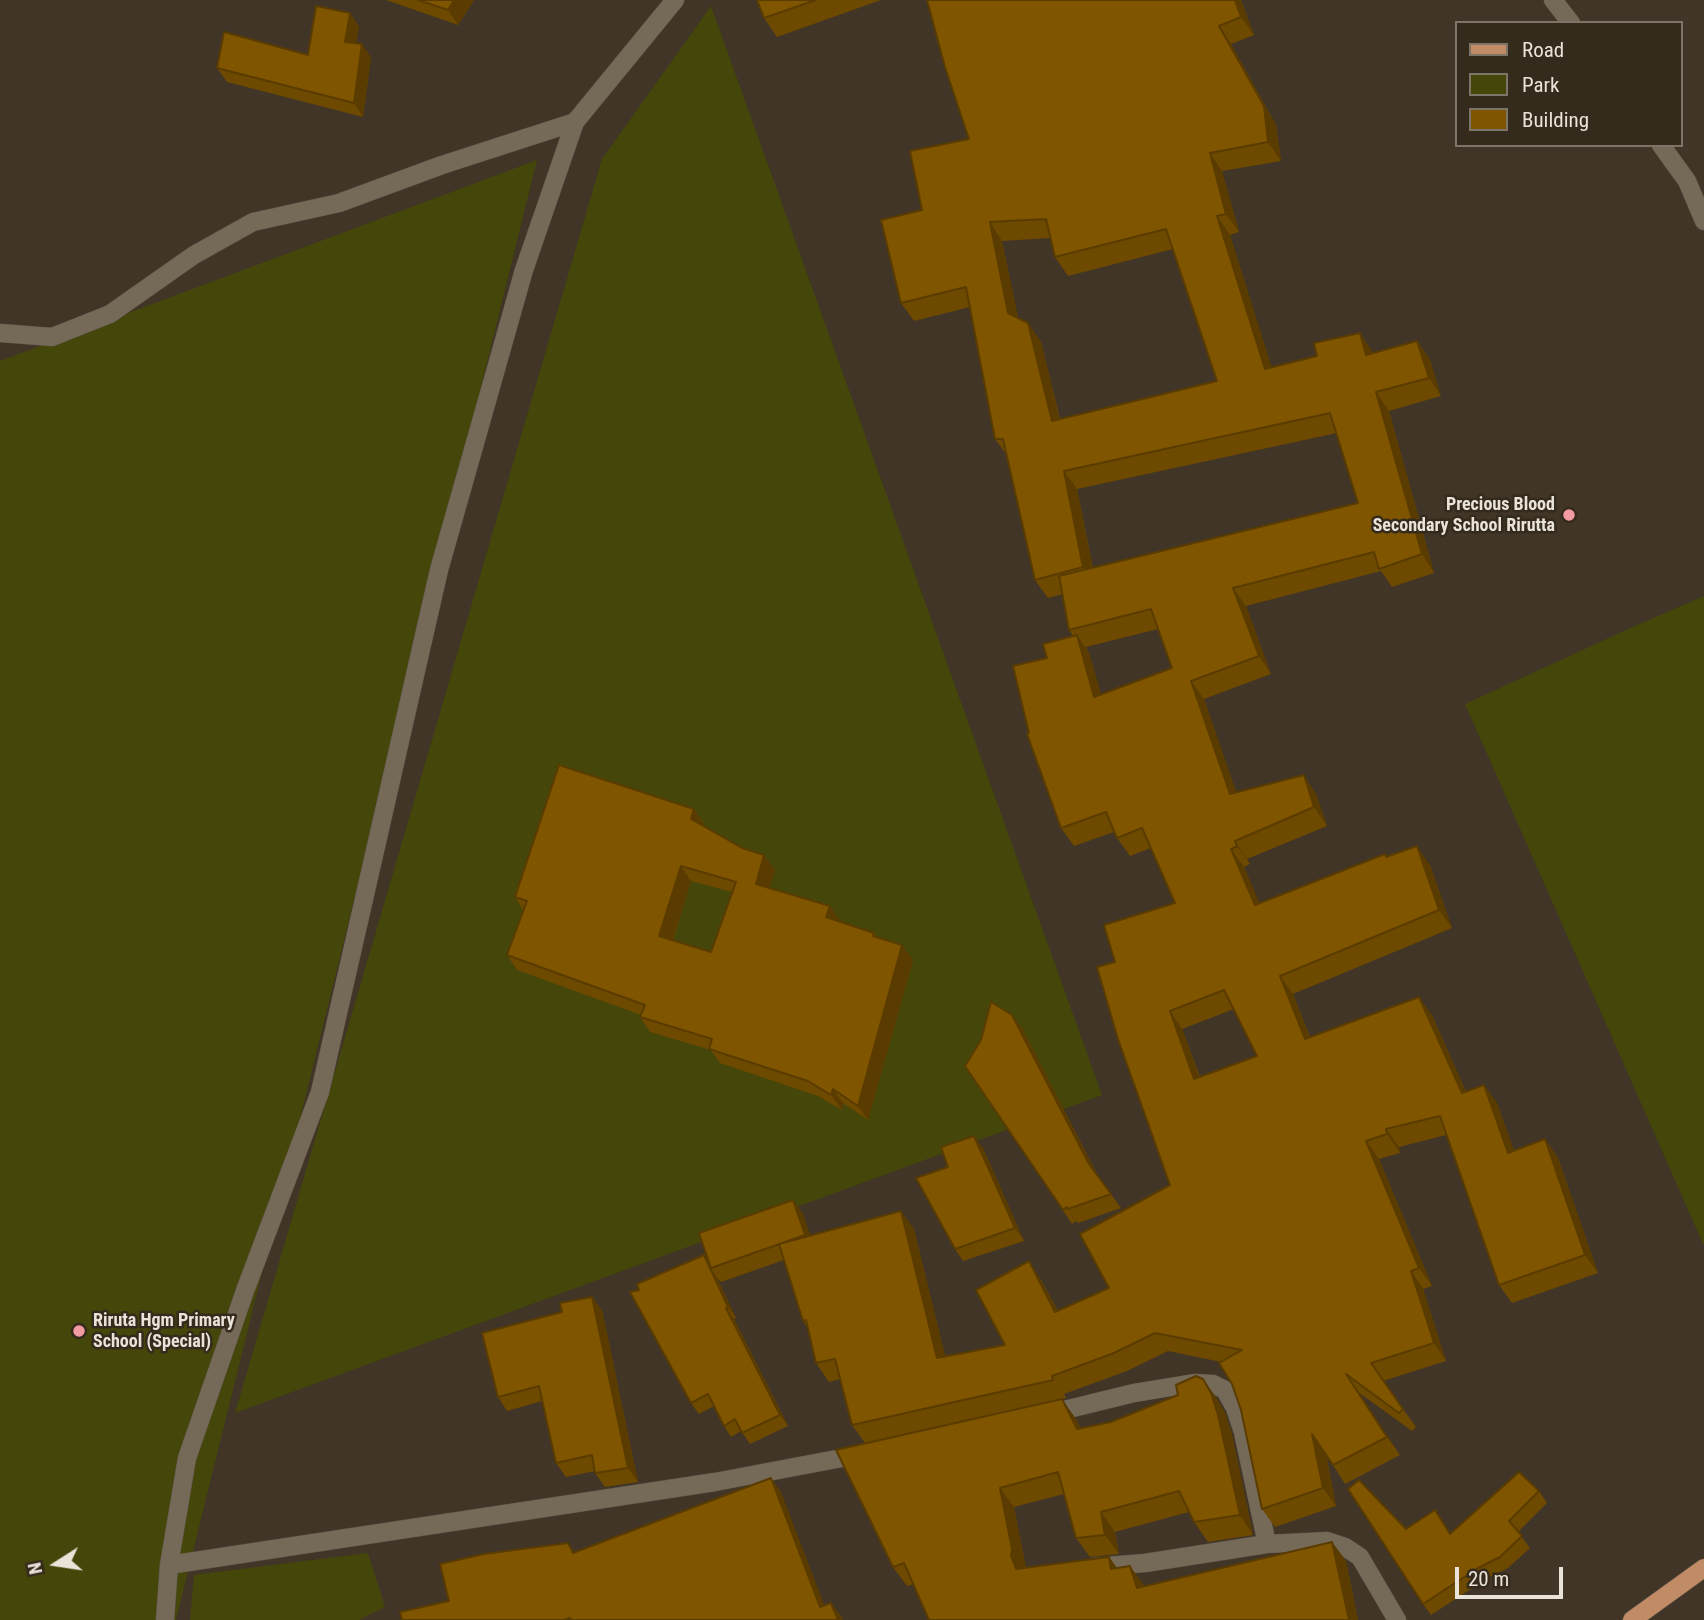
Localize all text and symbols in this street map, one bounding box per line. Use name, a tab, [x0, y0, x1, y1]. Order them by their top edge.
legend	[1456, 21, 1683, 147]
text: Road	[1522, 38, 1564, 62]
text: Park	[1522, 73, 1559, 97]
text: Building	[1522, 108, 1589, 132]
place label: Precious Blood Secondary School Rirutta	[1373, 494, 1555, 536]
marker: Precious Blood Secondary School Rirutta	[1561, 507, 1577, 523]
place label: Riruta Hgm Primary School (Special)	[93, 1310, 235, 1352]
marker: Riruta Hgm Primary School (Special)	[71, 1323, 87, 1339]
north arrow	[21, 1529, 91, 1599]
scale bar	[1459, 1554, 1568, 1598]
text: N	[23, 1560, 47, 1577]
text: 20 m	[1468, 1567, 1509, 1591]

